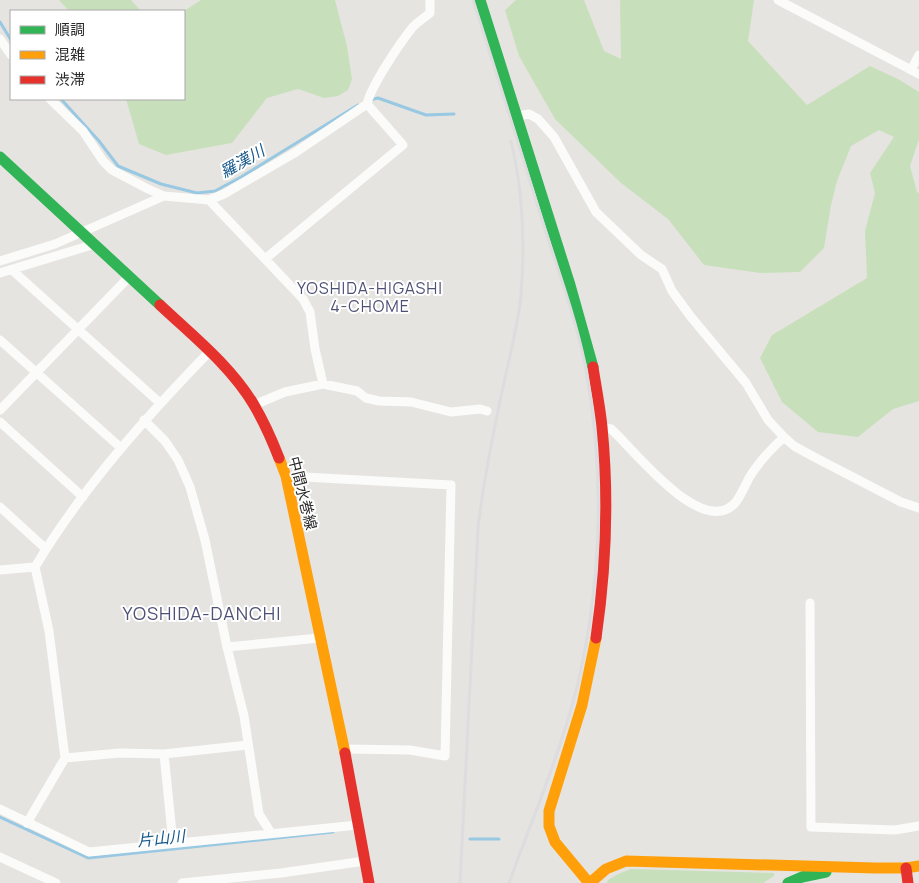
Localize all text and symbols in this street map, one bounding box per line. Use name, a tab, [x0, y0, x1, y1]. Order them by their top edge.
legend	[10, 10, 185, 100]
text: 順調	[55, 19, 85, 40]
text: 混雑	[55, 44, 85, 65]
text: 渋滞	[55, 69, 85, 90]
water label: 羅漢川	[216, 138, 270, 183]
district label: YOSHIDA-HIGASHI 4-CHOME	[297, 277, 443, 317]
street label: 中間水巻線	[284, 454, 322, 532]
district label: YOSHIDA-DANCHI	[123, 601, 281, 625]
water label: 片山川	[136, 824, 188, 851]

